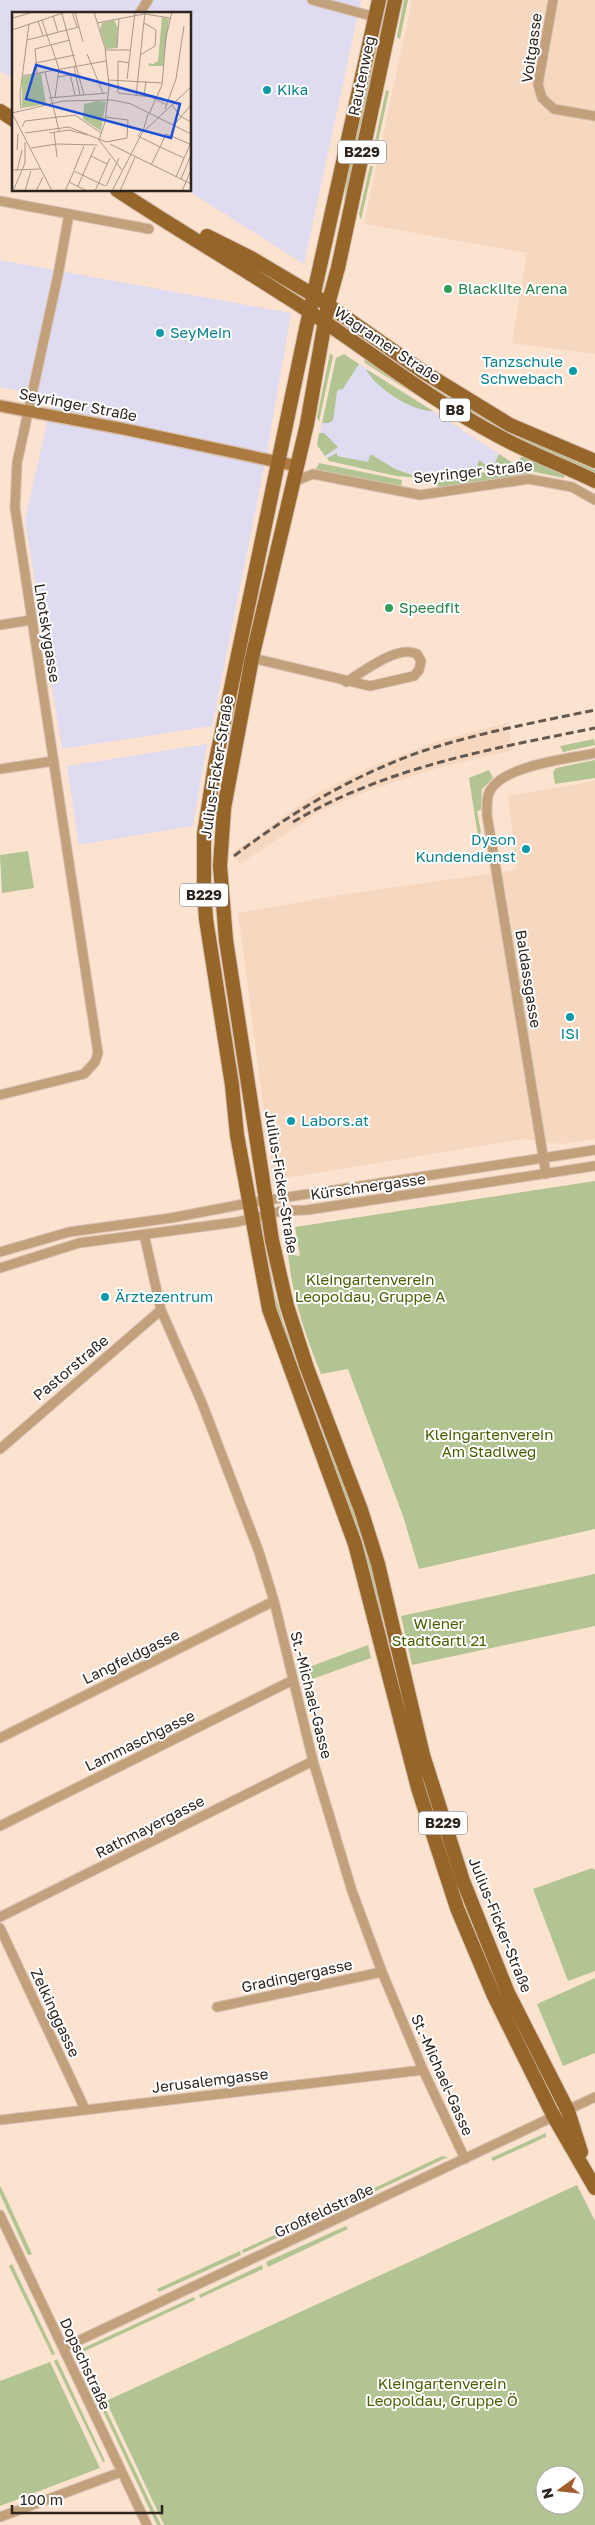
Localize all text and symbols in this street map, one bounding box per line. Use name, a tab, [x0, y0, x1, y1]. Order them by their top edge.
street label: Voitgasse	[517, 11, 545, 84]
inset map	[12, 12, 191, 191]
street label: Rautenweg	[344, 34, 378, 117]
place label: Kika	[277, 80, 308, 98]
marker: Kika	[261, 84, 273, 96]
road number: B229	[338, 140, 386, 163]
place label: Blacklite Arena	[458, 279, 567, 297]
marker: Blacklite Arena	[442, 283, 454, 295]
street label: Wagramer Straße	[331, 302, 444, 387]
place label: SeyMein	[170, 323, 231, 341]
marker: SeyMein	[154, 327, 166, 339]
place label: Tanzschule Schwebach	[480, 352, 563, 387]
marker: Tanzschule Schwebach	[567, 365, 579, 377]
street label: Seyringer Straße	[18, 384, 139, 424]
road number: B8	[440, 398, 470, 422]
street label: Seyringer Straße	[412, 456, 534, 486]
street label: Lhotskygasse	[31, 582, 65, 684]
place label: Speedfit	[399, 598, 460, 616]
marker: Speedfit	[383, 602, 395, 614]
street label: Julius-Ficker-Straße	[196, 694, 236, 840]
place label: Dyson Kundendienst	[415, 830, 516, 865]
marker: Dyson Kundendienst	[520, 843, 532, 855]
road number: B229	[180, 884, 228, 906]
street label: Baldassgasse	[512, 929, 546, 1029]
marker: ISI	[564, 1011, 576, 1023]
place label: ISI	[560, 1024, 580, 1042]
street label: Julius-Ficker-Straße	[262, 1109, 302, 1255]
place label: Labors.at	[301, 1111, 369, 1129]
marker: Labors.at	[285, 1115, 297, 1127]
street label: Kürschnergasse	[309, 1169, 427, 1203]
park label: Kleingartenverein Leopoldau, Gruppe A	[295, 1270, 445, 1305]
place label: Ärztezentrum	[115, 1287, 213, 1305]
marker: Ärztezentrum	[99, 1291, 111, 1303]
street label: Pastorstraße	[29, 1330, 112, 1404]
park label: Kleingartenverein Am Stadlweg	[425, 1425, 553, 1460]
park label: Wiener StadtGartl 21	[392, 1614, 486, 1649]
street label: Langfeldgasse	[79, 1625, 182, 1687]
street label: St.-Michael-Gasse	[287, 1629, 337, 1761]
street label: Lammaschgasse	[82, 1706, 198, 1774]
street label: Rathmayergasse	[92, 1791, 207, 1861]
road number: B229	[419, 1812, 467, 1835]
street label: Julius-Ficker-Straße	[466, 1854, 536, 1995]
street label: Gradingergasse	[240, 1954, 354, 1996]
street label: Zelkinggasse	[28, 1966, 84, 2060]
street label: St.-Michael-Gasse	[408, 2011, 478, 2138]
street label: Jerusalemgasse	[151, 2064, 269, 2096]
street label: Großfeldstraße	[271, 2179, 376, 2241]
street label: Dopschstraße	[57, 2315, 115, 2413]
park label: Kleingartenverein Leopoldau, Gruppe Ö	[366, 2374, 518, 2409]
north arrow	[535, 2465, 585, 2515]
scale bar	[12, 2482, 162, 2514]
text: N	[537, 2486, 557, 2501]
text: 100 m	[20, 2490, 63, 2508]

